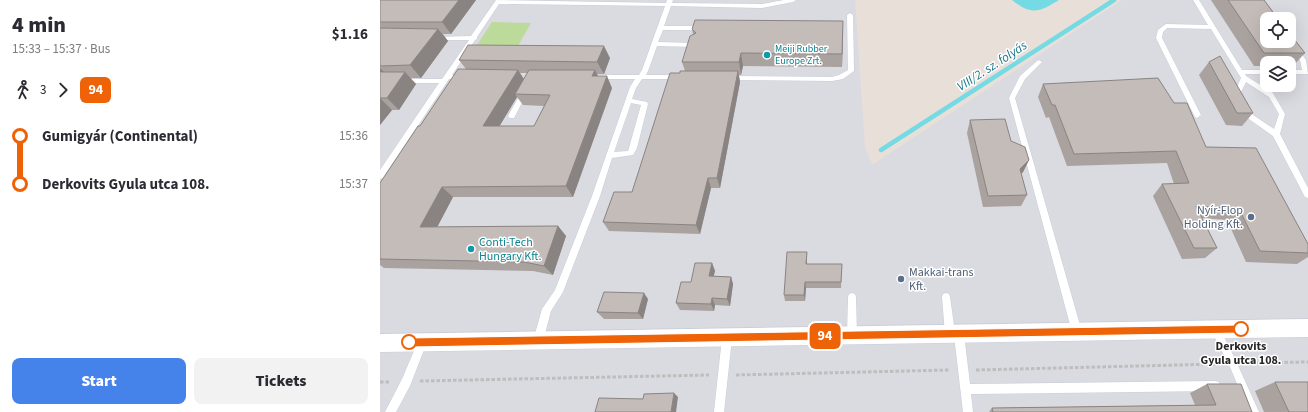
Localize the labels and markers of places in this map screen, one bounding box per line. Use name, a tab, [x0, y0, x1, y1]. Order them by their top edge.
place label: Meiji Rubber Europe Zrt.	[775, 42, 828, 68]
marker: Meiji Rubber Europe Zrt.	[762, 50, 772, 60]
place label: Nyír-Flop Holding Kft.	[1184, 202, 1243, 233]
marker: Nyír-Flop Holding Kft.	[1246, 212, 1256, 222]
place label: Conti-Tech Hungary Kft.	[479, 234, 541, 265]
marker: Conti-Tech Hungary Kft.	[466, 244, 476, 254]
place label: Makkai-trans Kft.	[909, 264, 974, 295]
marker: Makkai-trans Kft.	[896, 274, 906, 284]
marker: Derkovits Gyula utca 108.	[1233, 321, 1249, 337]
unlabelled marker	[401, 334, 417, 350]
place label: Derkovits Gyula utca 108.	[1201, 338, 1281, 369]

